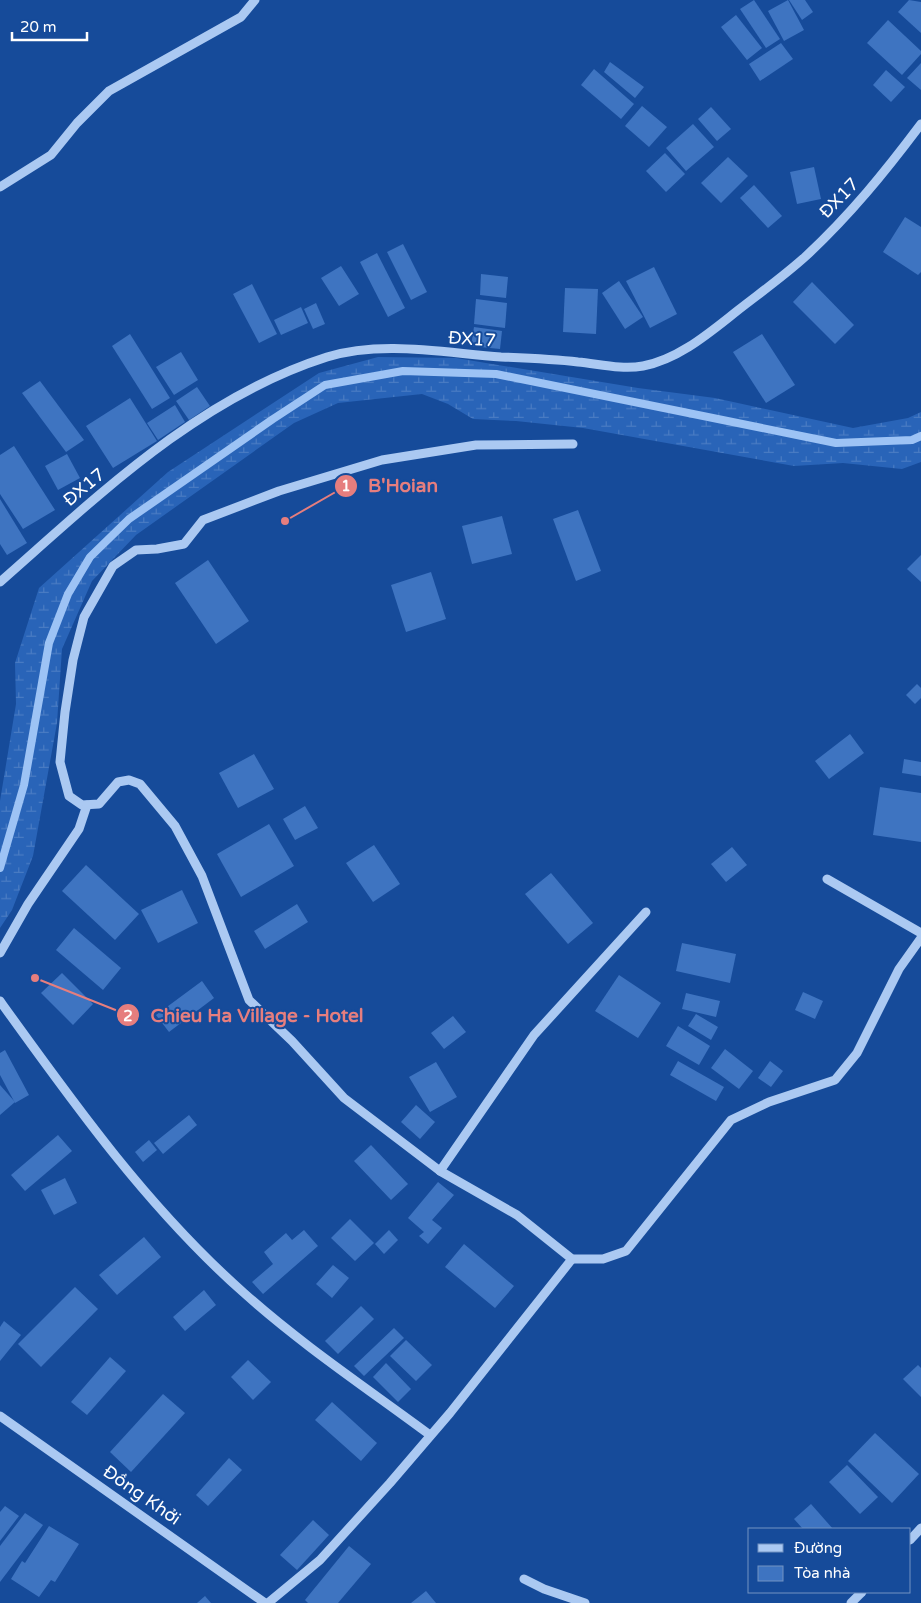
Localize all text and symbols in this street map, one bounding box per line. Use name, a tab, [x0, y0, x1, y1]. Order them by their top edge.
scale bar	[12, 10, 88, 42]
text: 20 m	[20, 18, 57, 36]
street label: ĐX17	[814, 173, 864, 223]
street label: ĐX17	[447, 326, 497, 352]
street label: ĐX17	[59, 463, 109, 511]
callout: B'Hoian	[333, 469, 448, 503]
text: B'Hoian	[368, 475, 438, 497]
text: 1	[341, 477, 351, 495]
callout: Chieu Ha Village - Hotel	[115, 998, 373, 1032]
text: Chieu Ha Village - Hotel	[150, 1005, 364, 1028]
text: 2	[123, 1007, 133, 1025]
street label: Đồng Khởi	[99, 1460, 185, 1530]
legend	[748, 1528, 911, 1593]
text: Đường	[794, 1539, 842, 1557]
text: Tòa nhà	[794, 1564, 850, 1582]

